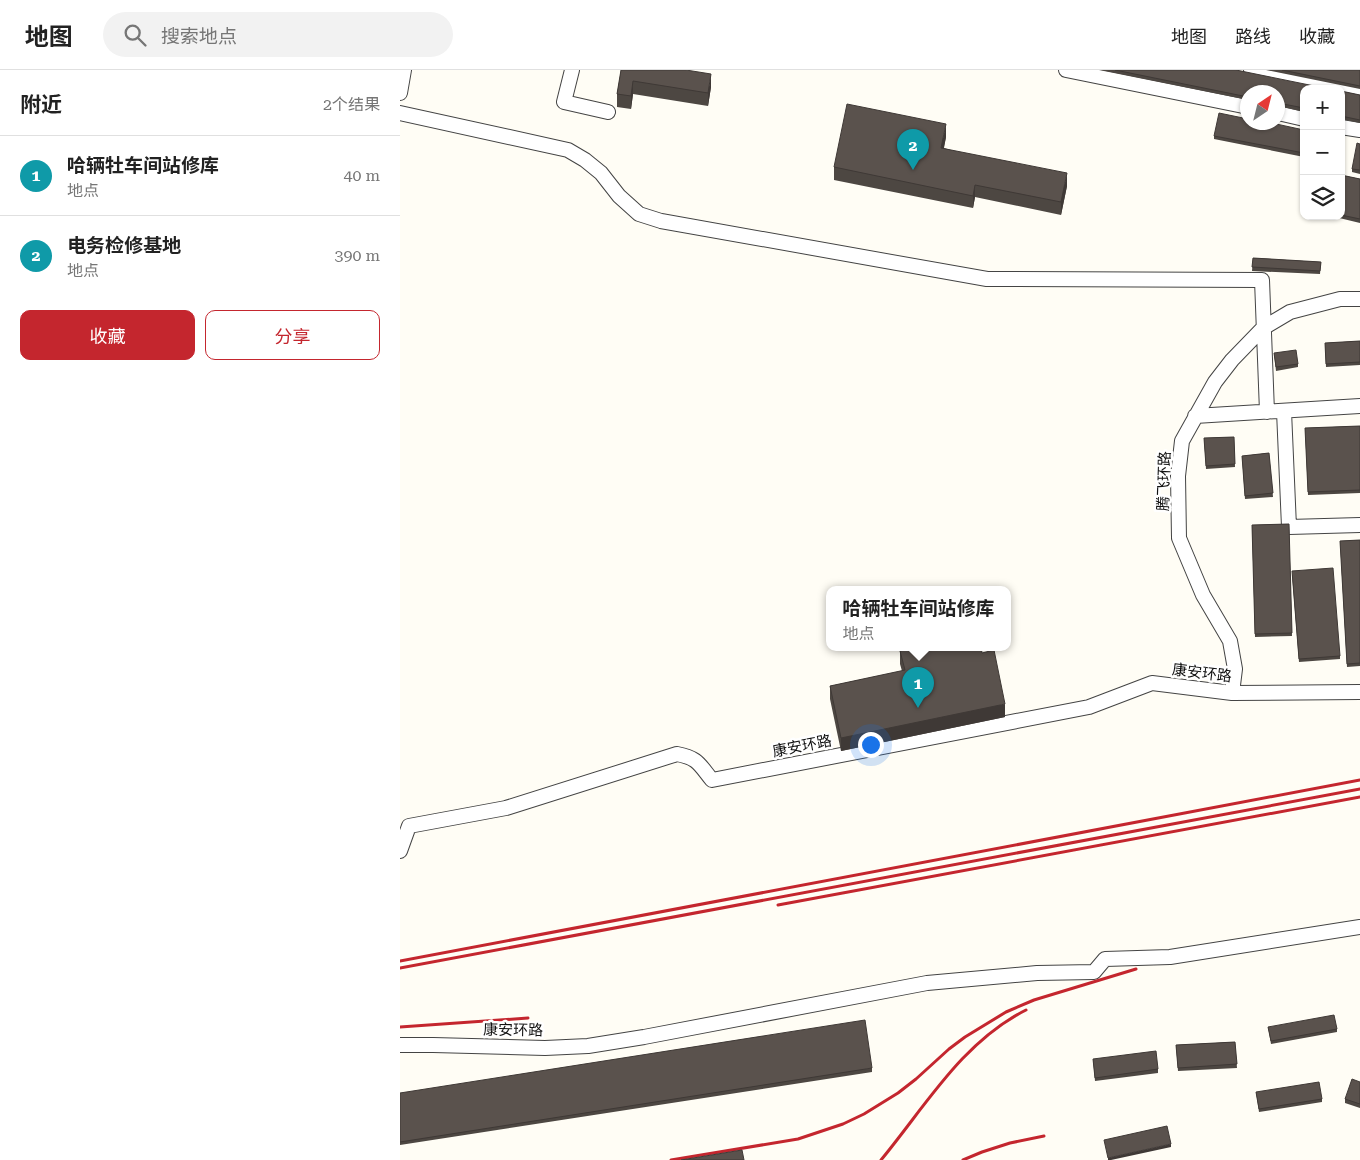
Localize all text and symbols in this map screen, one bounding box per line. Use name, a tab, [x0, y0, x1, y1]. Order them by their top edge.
search box	[103, 12, 453, 57]
icon: search	[121, 21, 149, 49]
text: 地图	[25, 23, 73, 51]
text: 搜索地点	[161, 25, 237, 48]
text: 地图	[1171, 26, 1207, 47]
text: 路线	[1235, 26, 1271, 47]
text: 收藏	[1299, 26, 1335, 47]
north arrow	[1240, 85, 1285, 130]
map controls	[1300, 85, 1345, 220]
button: +	[1300, 85, 1345, 130]
text: 附近	[20, 93, 62, 117]
text: 2个结果	[323, 95, 380, 114]
pin: 2	[897, 129, 929, 170]
button: −	[1300, 130, 1345, 175]
text: 哈辆牡车间站修库	[67, 154, 219, 177]
text: 1	[32, 166, 40, 185]
text: 40 m	[343, 166, 380, 185]
button: layers	[1300, 175, 1345, 220]
text: 地点	[67, 181, 99, 200]
text: 电务检修基地	[67, 234, 181, 257]
text: 2	[32, 246, 40, 265]
text: 390 m	[334, 246, 380, 265]
text: 地点	[67, 261, 99, 280]
button: 收藏	[20, 310, 195, 360]
button: 分享	[205, 310, 380, 360]
street label: 腾飞环路	[1154, 451, 1174, 511]
popup	[826, 586, 1011, 651]
text: 哈辆牡车间站修库	[842, 597, 995, 620]
text: 地点	[842, 624, 875, 643]
street label: 康安环路	[1171, 660, 1233, 686]
pin: 1	[902, 667, 934, 708]
street label: 康安环路	[771, 731, 833, 761]
your location	[858, 732, 884, 758]
street label: 康安环路	[483, 1020, 543, 1040]

